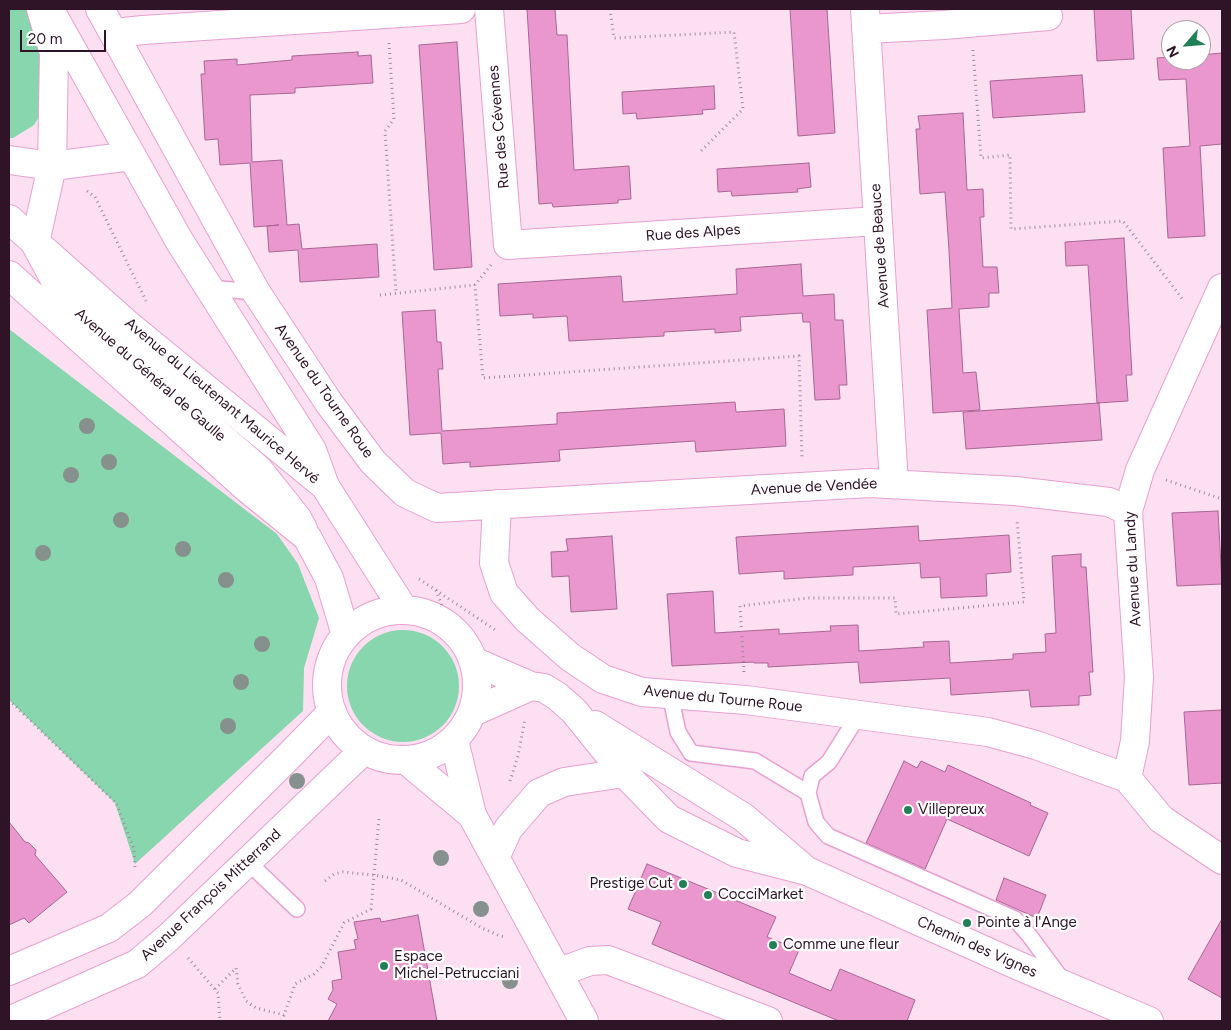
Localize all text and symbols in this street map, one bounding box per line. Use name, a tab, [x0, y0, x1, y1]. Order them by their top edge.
scale bar	[22, 20, 109, 52]
north arrow	[1161, 20, 1211, 70]
text: 20 m	[28, 30, 62, 48]
text: N	[1163, 43, 1183, 60]
street label: Rue des Cévennes	[485, 65, 513, 189]
street label: Avenue de Beauce	[867, 183, 893, 309]
street label: Rue des Alpes	[645, 221, 741, 245]
street label: Avenue du Général de Gaulle	[71, 305, 229, 445]
street label: Avenue du Lieutenant Maurice Hervé	[121, 314, 323, 488]
street label: Avenue du Tourne Roue	[271, 320, 377, 462]
street label: Avenue de Vendée	[750, 475, 878, 499]
street label: Avenue du Landy	[1121, 511, 1145, 627]
street label: Avenue du Tourne Roue	[643, 682, 803, 716]
place label: Villepreux	[918, 801, 984, 819]
marker: Villepreux	[902, 804, 914, 816]
street label: Avenue François Mitterrand	[137, 825, 285, 965]
place label: Prestige Cut	[589, 875, 673, 893]
marker: Prestige Cut	[677, 878, 689, 890]
place label: CocciMarket	[718, 886, 804, 904]
marker: CocciMarket	[702, 889, 714, 901]
street label: Chemin des Vignes	[914, 912, 1040, 982]
place label: Pointe à l'Ange	[977, 914, 1077, 932]
marker: Pointe à l'Ange	[961, 917, 973, 929]
place label: Comme une fleur	[783, 936, 899, 954]
marker: Comme une fleur	[767, 939, 779, 951]
place label: Espace Michel-Petrucciani	[394, 948, 519, 983]
marker: Espace Michel-Petrucciani	[378, 960, 390, 972]

